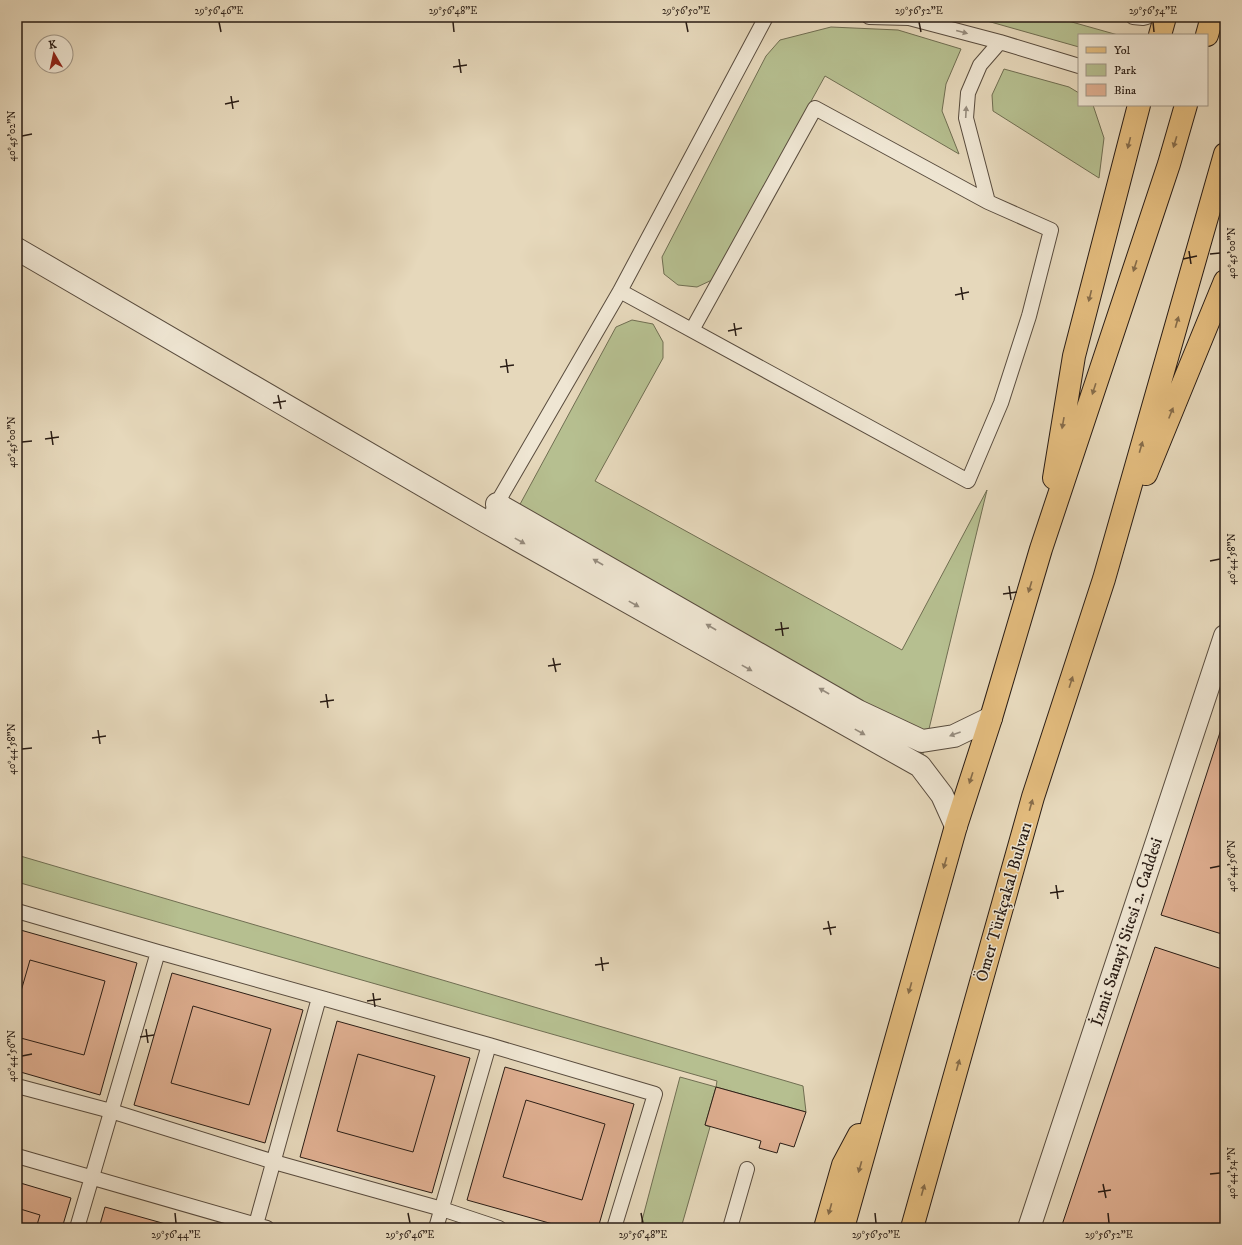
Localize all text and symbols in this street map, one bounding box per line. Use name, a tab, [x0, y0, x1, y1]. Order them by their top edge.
text: 29°56'46"E	[195, 5, 243, 17]
text: 29°56'48"E	[429, 5, 477, 17]
text: 29°56'50"E	[662, 5, 710, 17]
text: 29°56'52"E	[895, 5, 943, 17]
text: 29°56'54"E	[1129, 5, 1177, 17]
one-way arrow	[957, 29, 969, 35]
north arrow	[34, 34, 74, 74]
legend	[1078, 34, 1208, 106]
text: K	[48, 38, 58, 53]
text: Yol	[1114, 43, 1131, 58]
text: Park	[1114, 63, 1136, 78]
text: Bina	[1114, 83, 1137, 98]
one-way arrow	[963, 106, 970, 119]
text: 40°45'02"N	[6, 110, 18, 162]
one-way arrow	[1126, 137, 1132, 149]
one-way arrow	[1172, 137, 1178, 149]
text: 40°45'00"N	[1226, 227, 1238, 279]
one-way arrow	[1132, 260, 1138, 272]
one-way arrow	[1086, 289, 1092, 302]
one-way arrow	[1174, 316, 1180, 328]
one-way arrow	[1091, 384, 1097, 396]
one-way arrow	[1168, 408, 1174, 419]
text: 40°45'00"N	[6, 416, 18, 468]
one-way arrow	[1060, 417, 1066, 429]
one-way arrow	[1138, 441, 1144, 453]
text: 40°44'58"N	[1226, 533, 1238, 585]
one-way arrow	[515, 537, 526, 544]
one-way arrow	[592, 559, 604, 566]
one-way arrow	[1027, 581, 1033, 593]
one-way arrow	[628, 601, 640, 608]
one-way arrow	[705, 623, 717, 630]
one-way arrow	[741, 665, 753, 672]
one-way arrow	[1068, 675, 1074, 687]
one-way arrow	[818, 688, 830, 695]
text: 40°44'58"N	[6, 723, 18, 775]
one-way arrow	[854, 729, 866, 736]
one-way arrow	[949, 732, 961, 738]
one-way arrow	[968, 772, 974, 784]
one-way arrow	[1028, 799, 1034, 811]
street label: Ömer Türkçakal Bulvarı	[971, 819, 1037, 985]
street label: İzmit Sanayi Sitesi 2. Caddesi	[1085, 835, 1168, 1029]
text: 40°44'56"N	[1226, 840, 1238, 892]
one-way arrow	[942, 857, 948, 869]
one-way arrow	[907, 983, 913, 995]
text: 40°44'56"N	[6, 1030, 18, 1082]
one-way arrow	[955, 1059, 961, 1071]
text: 40°44'54"N	[1226, 1147, 1238, 1199]
one-way arrow	[857, 1162, 863, 1174]
one-way arrow	[920, 1184, 926, 1196]
one-way arrow	[827, 1203, 833, 1215]
text: 29°56'44"E	[151, 1229, 201, 1241]
text: 29°56'46"E	[386, 1229, 434, 1241]
text: 29°56'48"E	[619, 1229, 667, 1241]
text: 29°56'50"E	[852, 1229, 900, 1241]
text: 29°56'52"E	[1085, 1229, 1133, 1241]

